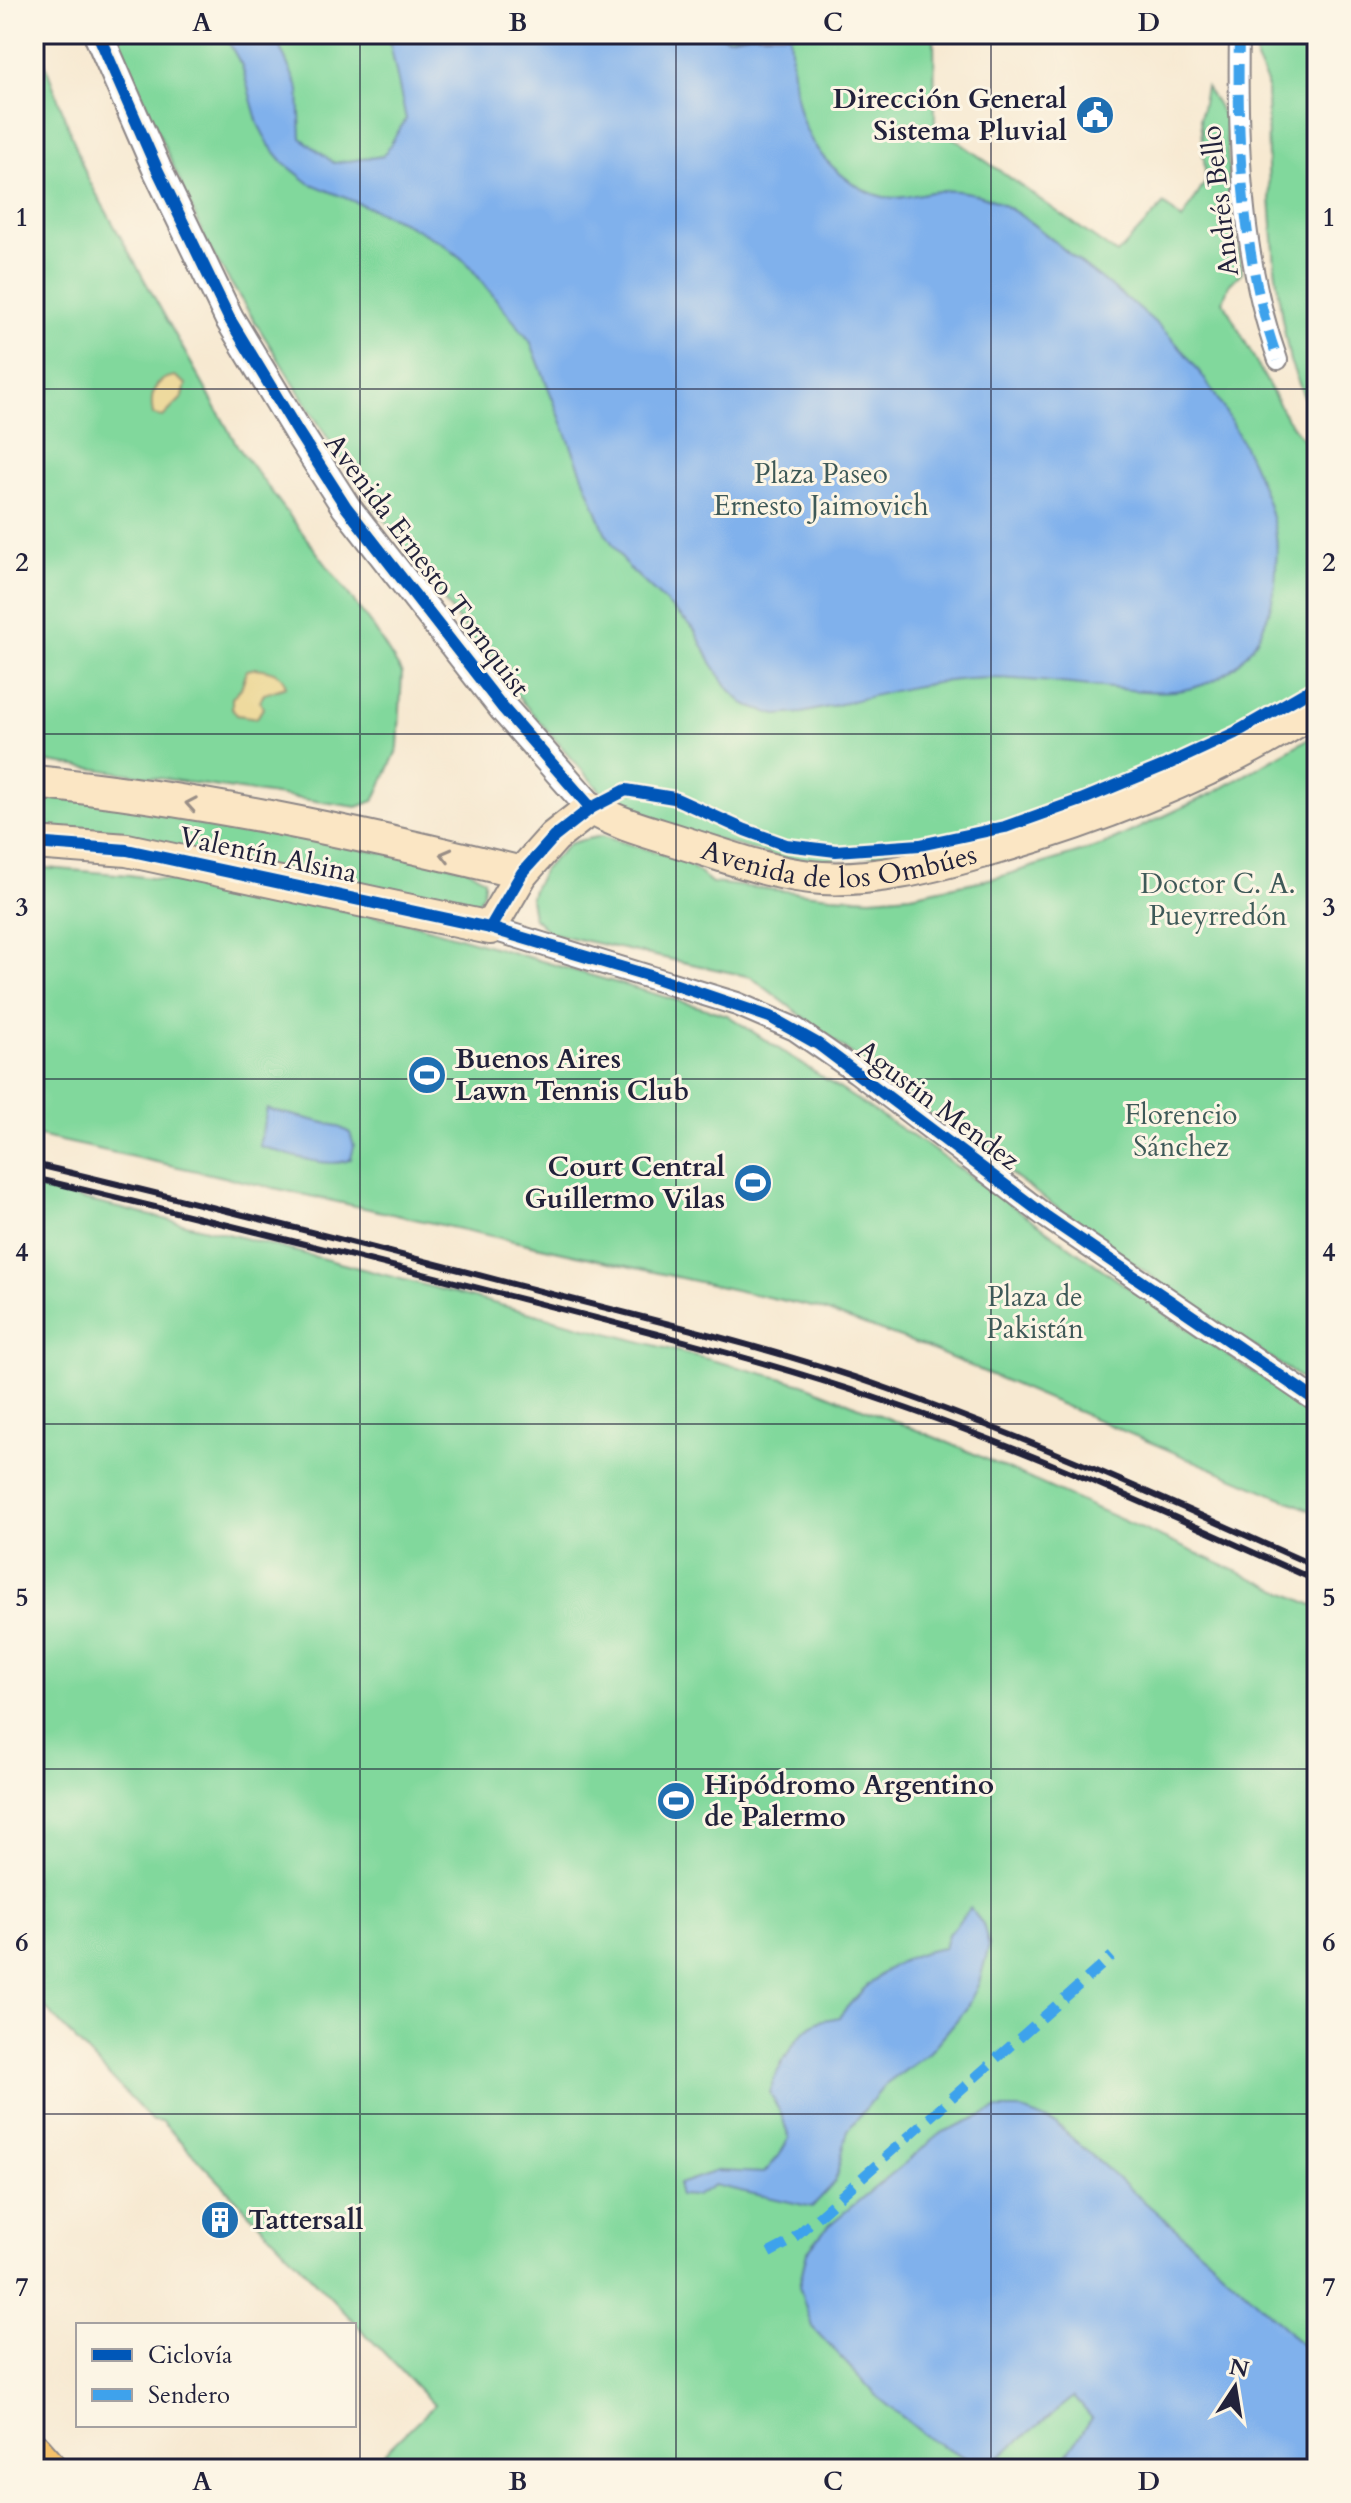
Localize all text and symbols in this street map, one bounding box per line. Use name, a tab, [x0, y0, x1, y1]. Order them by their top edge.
text: A	[192, 5, 212, 40]
text: B	[509, 5, 527, 40]
text: C	[823, 5, 843, 40]
text: D	[1138, 5, 1160, 40]
place label: Dirección General Sistema Pluvial	[833, 80, 1067, 150]
public building icon: Dirección General Sistema Pluvial	[1074, 94, 1116, 136]
street label: Andrés Bello	[1192, 123, 1248, 279]
text: 1	[15, 200, 29, 235]
text: 1	[1322, 200, 1336, 235]
street label: Avenida Ernesto Tornquist	[315, 426, 539, 704]
park label: Plaza Paseo Ernesto Jaimovich	[713, 455, 929, 525]
text: 2	[15, 545, 29, 580]
text: 2	[1322, 545, 1336, 580]
one-way arrow	[185, 796, 198, 813]
street label: Valentín Alsina	[176, 818, 360, 892]
street label: Avenida de los Ombúes	[696, 831, 981, 897]
one-way arrow	[440, 847, 454, 864]
park label: Doctor C. A. Pueyrredón	[1140, 865, 1296, 935]
text: 3	[15, 890, 29, 925]
text: 3	[1322, 890, 1336, 925]
street label: Agustin Mendez	[848, 1031, 1028, 1179]
place label: Buenos Aires Lawn Tennis Club	[455, 1040, 689, 1110]
sports icon: Buenos Aires Lawn Tennis Club	[406, 1054, 448, 1096]
park label: Florencio Sánchez	[1125, 1096, 1237, 1166]
place label: Court Central Guillermo Vilas	[524, 1148, 725, 1218]
sports icon: Court Central Guillermo Vilas	[732, 1162, 774, 1204]
text: 4	[15, 1235, 29, 1270]
text: 4	[1322, 1235, 1336, 1270]
park label: Plaza de Pakistán	[986, 1278, 1084, 1348]
text: 5	[15, 1580, 29, 1615]
text: 5	[1322, 1580, 1336, 1615]
place label: Hipódromo Argentino de Palermo	[704, 1766, 994, 1836]
sports icon: Hipódromo Argentino de Palermo	[655, 1780, 697, 1822]
text: 6	[15, 1925, 29, 1960]
text: 6	[1322, 1925, 1336, 1960]
building icon: Tattersall	[199, 2199, 241, 2241]
place label: Tattersall	[248, 2201, 363, 2239]
text: 7	[15, 2270, 29, 2305]
text: 7	[1322, 2270, 1336, 2305]
legend	[76, 2323, 356, 2427]
text: Ciclovía	[148, 2339, 233, 2372]
north arrow	[1195, 2347, 1275, 2427]
text: N	[1226, 2352, 1251, 2385]
text: Sendero	[148, 2379, 230, 2412]
text: A	[192, 2464, 212, 2499]
text: B	[509, 2464, 527, 2499]
text: C	[823, 2464, 843, 2499]
text: D	[1138, 2464, 1160, 2499]

